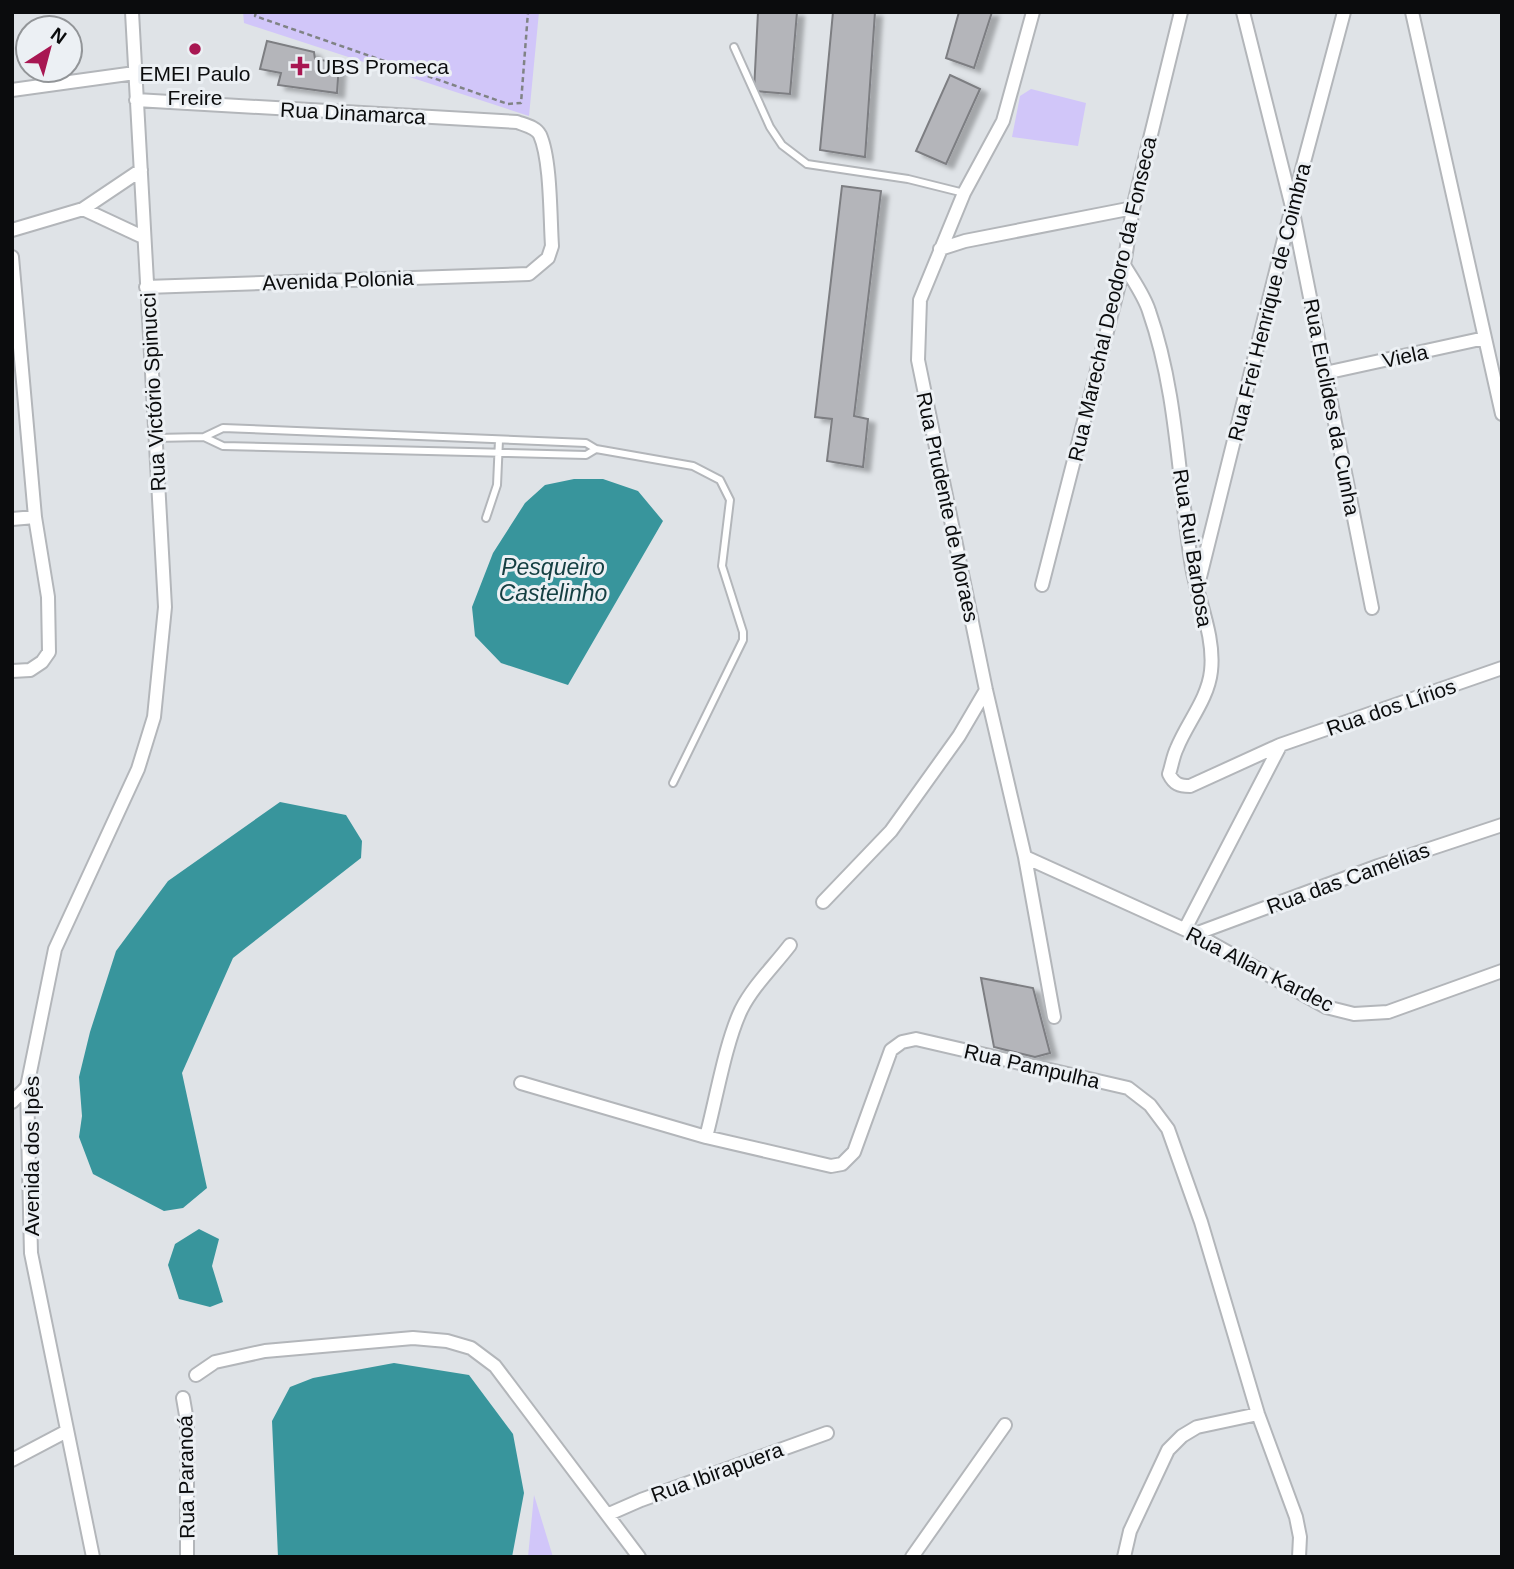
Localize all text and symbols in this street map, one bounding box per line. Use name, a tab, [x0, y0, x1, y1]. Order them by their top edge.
north arrow	[14, 14, 84, 84]
text: N	[47, 23, 70, 48]
marker: EMEI Paulo Freire	[187, 41, 203, 57]
place label: UBS Promeca	[316, 55, 449, 78]
marker: UBS Promeca	[290, 56, 310, 76]
place label: EMEI Paulo Freire	[140, 62, 250, 109]
street label: Rua Dinamarca	[280, 98, 427, 128]
street label: Rua Marechal Deodoro da Fonseca	[1063, 134, 1161, 464]
street label: Rua Frei Henrique de Coimbra	[1223, 160, 1315, 444]
street label: Avenida Polonia	[262, 266, 414, 294]
street label: Rua Victório Spinucci	[136, 292, 170, 492]
street label: Rua Euclides da Cunha	[1300, 297, 1364, 518]
street label: Viela	[1380, 340, 1430, 372]
street label: Rua Prudente de Moraes	[912, 390, 984, 624]
street label: Rua Rui Barbosa	[1169, 467, 1217, 629]
water label: Pesqueiro Castelinho	[499, 554, 608, 606]
street label: Rua dos Lírios	[1323, 674, 1459, 740]
street label: Rua das Camélias	[1263, 838, 1433, 918]
street label: Rua Allan Kardec	[1182, 922, 1338, 1016]
street label: Rua Pampulha	[962, 1039, 1103, 1093]
street label: Avenida dos Ipês	[20, 1076, 43, 1236]
street label: Rua Paranoá	[173, 1415, 199, 1539]
street label: Rua Ibirapuera	[648, 1437, 787, 1507]

